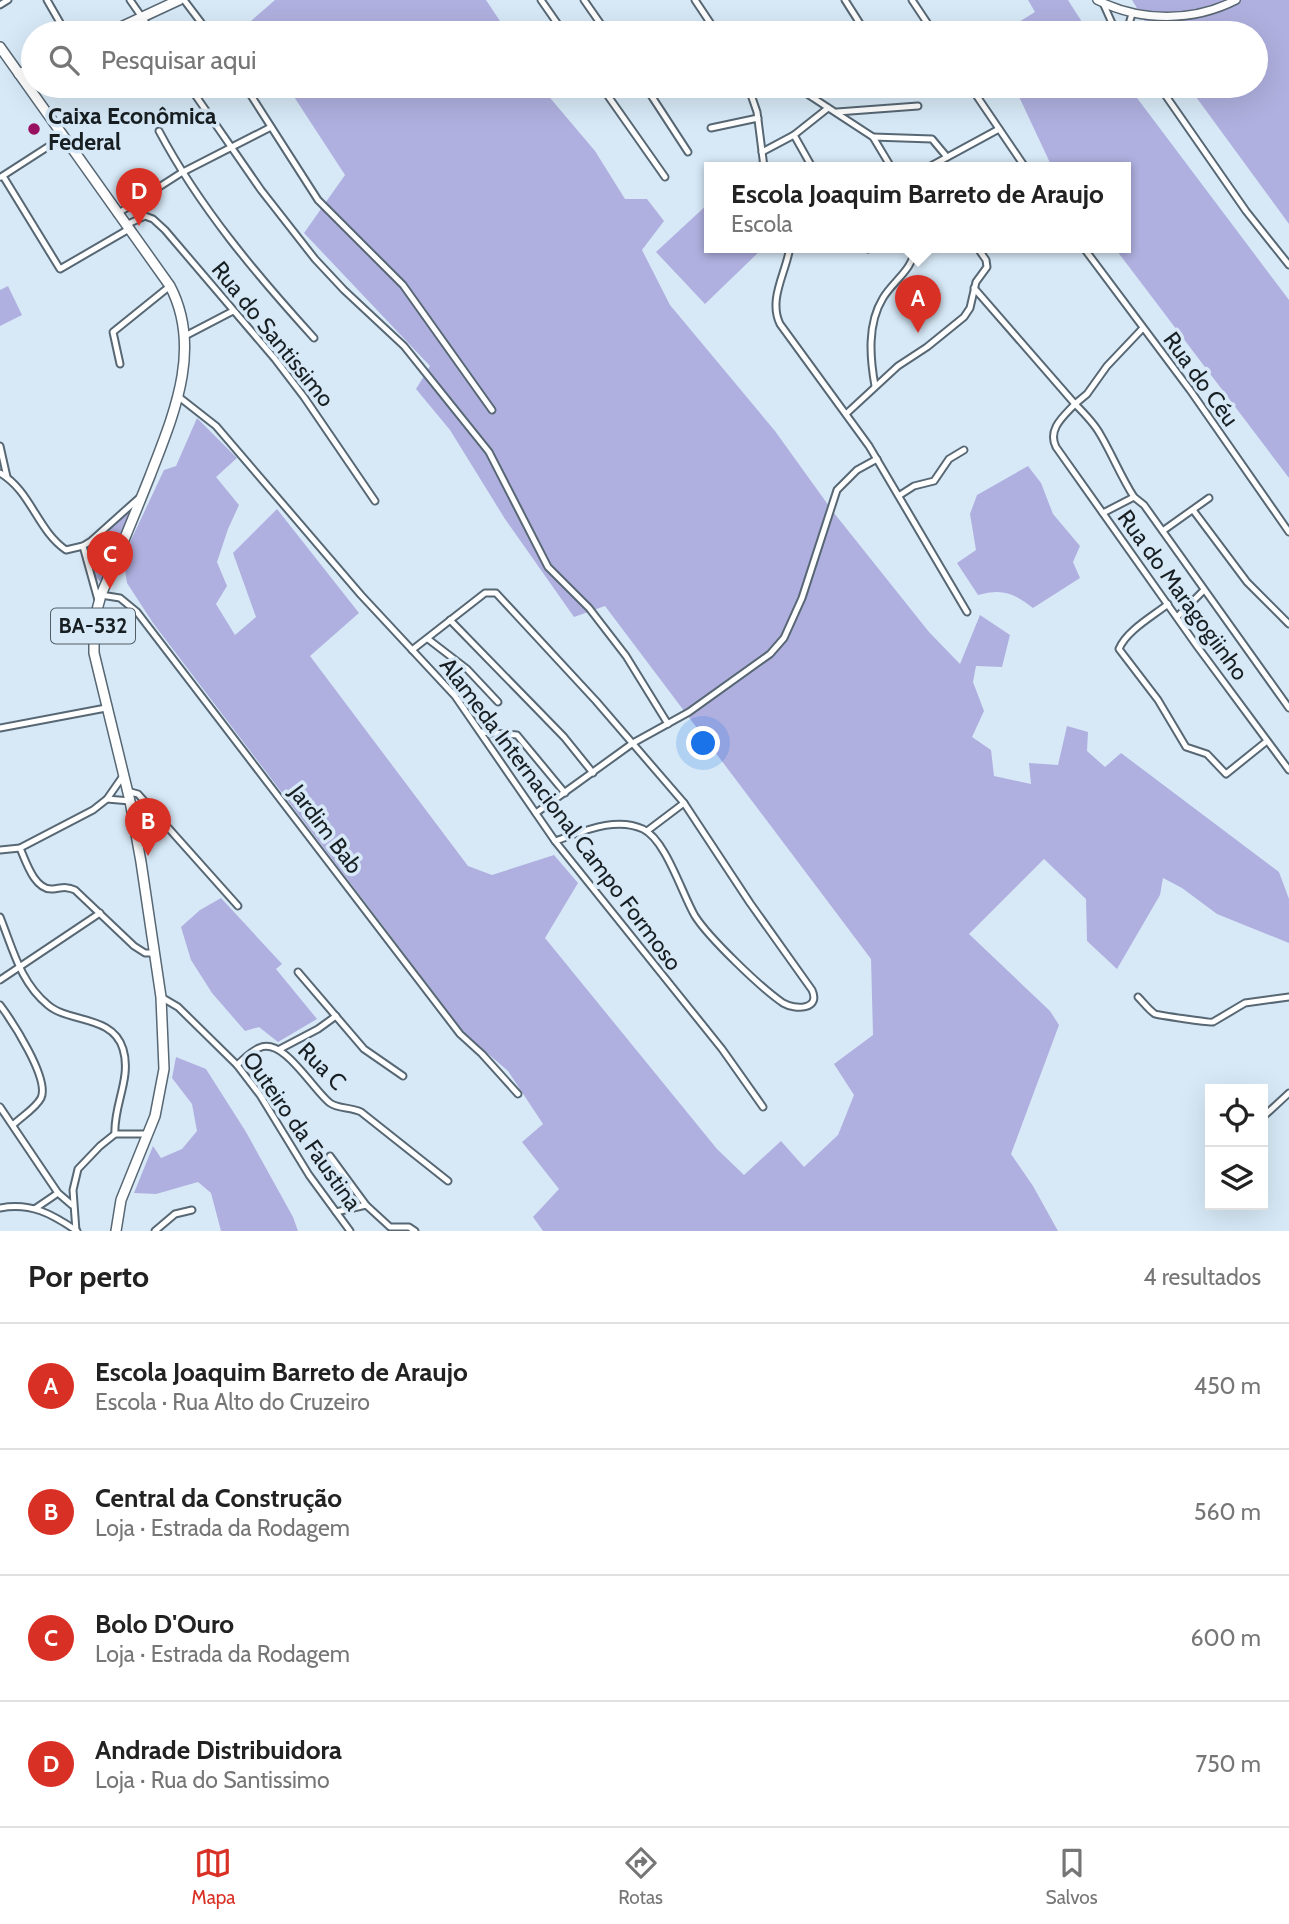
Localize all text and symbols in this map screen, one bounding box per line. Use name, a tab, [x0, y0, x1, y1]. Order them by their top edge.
search box	[21, 21, 1268, 98]
icon: search	[45, 41, 83, 79]
text: Pesquisar aqui	[101, 44, 257, 76]
place label: Caixa Econômica Federal	[48, 102, 217, 156]
marker: Caixa Econômica Federal	[26, 121, 42, 137]
popup	[704, 162, 1131, 253]
pin: D	[116, 168, 162, 226]
text: Escola Joaquim Barreto de Araujo	[731, 178, 1104, 210]
text: Escola	[731, 210, 793, 238]
street label: Rua do Santissimo	[206, 256, 340, 412]
pin: A	[895, 275, 941, 333]
street label: Rua do Céu	[1157, 326, 1245, 432]
street label: Rua do Maragogiinho	[1112, 504, 1254, 686]
pin: C	[87, 531, 133, 589]
road number: BA-532	[51, 608, 135, 644]
street label: Alameda Internacional Campo Formoso	[434, 652, 688, 976]
your location	[686, 726, 720, 760]
street label: Jardim Bab	[283, 778, 369, 879]
pin: B	[125, 798, 171, 856]
street label: Rua C	[292, 1036, 352, 1096]
street label: Outeiro da Faustina	[237, 1046, 367, 1216]
map controls	[1205, 1084, 1268, 1210]
button: locate	[1205, 1084, 1268, 1147]
button: layers	[1205, 1147, 1268, 1210]
text: Por perto	[28, 1258, 149, 1295]
text: 4 resultados	[1143, 1263, 1261, 1291]
text: Escola Joaquim Barreto de Araujo	[95, 1356, 468, 1388]
text: A	[44, 1372, 58, 1400]
text: 450 m	[1194, 1372, 1261, 1400]
text: Escola · Rua Alto do Cruzeiro	[95, 1388, 370, 1416]
text: Central da Construção	[95, 1482, 342, 1514]
text: B	[44, 1498, 58, 1526]
text: 560 m	[1194, 1498, 1261, 1526]
text: Loja · Estrada da Rodagem	[95, 1514, 350, 1542]
text: Bolo D'Ouro	[95, 1608, 234, 1640]
text: C	[44, 1624, 58, 1652]
text: 600 m	[1190, 1624, 1261, 1652]
text: Loja · Estrada da Rodagem	[95, 1640, 350, 1668]
text: Andrade Distribuidora	[95, 1734, 342, 1766]
text: D	[43, 1750, 59, 1778]
text: 750 m	[1196, 1750, 1261, 1778]
text: Loja · Rua do Santissimo	[95, 1766, 330, 1794]
tab: Mapa	[191, 1844, 235, 1909]
tab: Rotas	[618, 1844, 663, 1909]
tab: Salvos	[1046, 1844, 1098, 1909]

